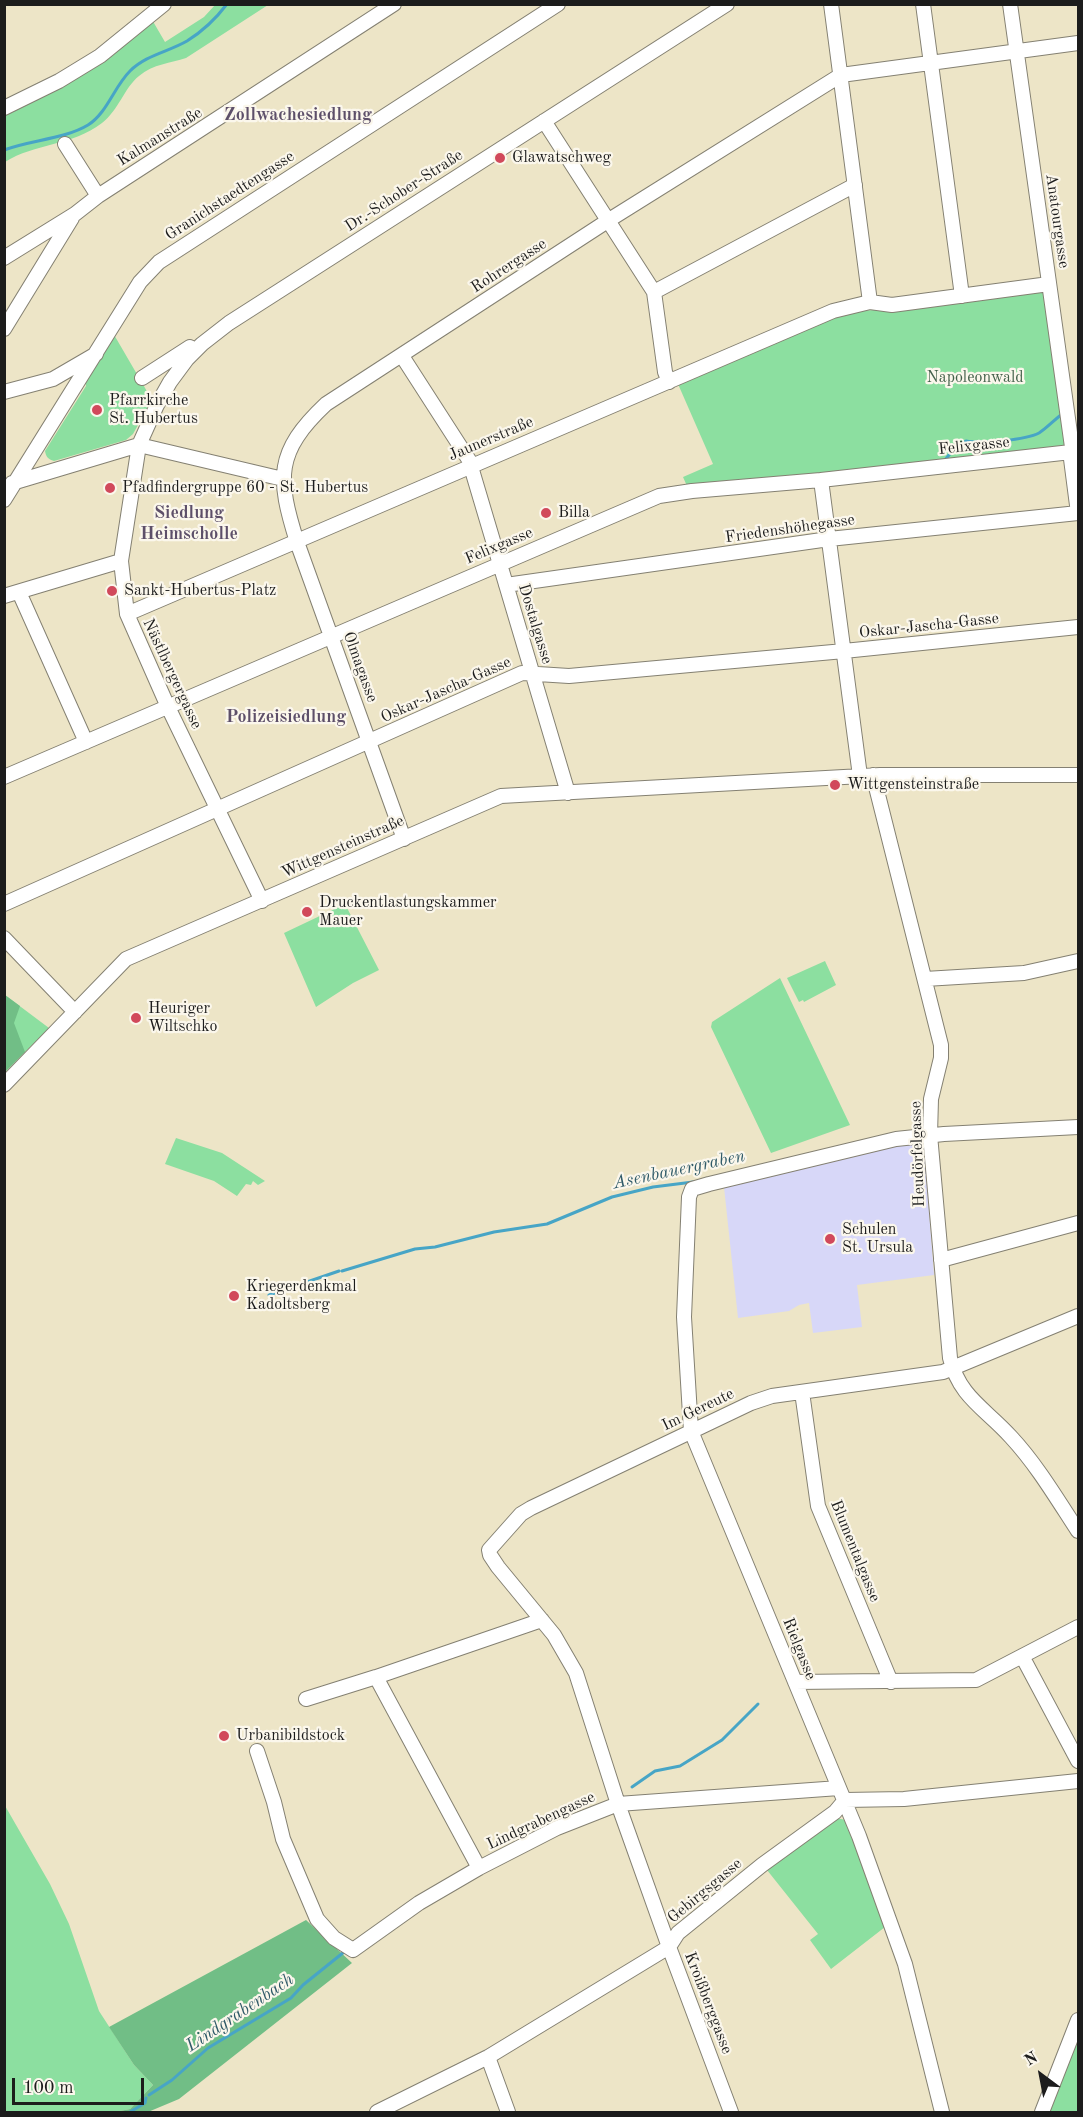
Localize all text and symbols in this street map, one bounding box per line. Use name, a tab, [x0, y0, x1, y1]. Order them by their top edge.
street label: Kalmanstraße	[114, 103, 206, 171]
district label: Zollwachesiedlung	[224, 104, 372, 126]
street label: Dr.-Schober-Straße	[341, 146, 467, 236]
street label: Granichstaedtengasse	[162, 147, 298, 245]
place label: Glawatschweg	[512, 148, 611, 168]
marker: Glawatschweg	[493, 151, 507, 165]
street label: Anatourgasse	[1041, 173, 1073, 269]
street label: Rohrergasse	[468, 234, 550, 298]
park label: Napoleonwald	[926, 368, 1024, 388]
place label: Pfarrkirche St. Hubertus	[109, 391, 198, 429]
marker: Pfarrkirche St. Hubertus	[90, 403, 104, 417]
street label: Jaunerstraße	[446, 412, 536, 466]
street label: Felixgasse	[937, 433, 1011, 459]
place label: Pfadfindergruppe 60 - St. Hubertus	[122, 478, 368, 498]
marker: Pfadfindergruppe 60 - St. Hubertus	[103, 481, 117, 495]
district label: Siedlung Heimscholle	[140, 502, 238, 544]
place label: Billa	[558, 503, 590, 523]
marker: Billa	[539, 506, 553, 520]
street label: Friedenshöhegasse	[724, 510, 856, 548]
street label: Felixgasse	[462, 523, 536, 569]
place label: Sankt-Hubertus-Platz	[124, 581, 276, 601]
street label: Dostalgasse	[514, 582, 556, 666]
marker: Sankt-Hubertus-Platz	[105, 584, 119, 598]
street label: Oskar-Jascha-Gasse	[858, 609, 1000, 643]
street label: Nästlbergergasse	[138, 616, 206, 732]
street label: Olmagasse	[338, 629, 382, 705]
street label: Oskar-Jascha-Gasse	[378, 653, 514, 727]
district label: Polizeisiedlung	[226, 706, 346, 728]
place label: Wittgensteinstraße	[847, 775, 979, 795]
marker: Wittgensteinstraße	[828, 778, 842, 792]
street label: Wittgensteinstraße	[279, 811, 407, 883]
place label: Druckentlastungskammer Mauer	[319, 893, 497, 931]
marker: Druckentlastungskammer Mauer	[300, 905, 314, 919]
place label: Heuriger Wiltschko	[148, 999, 218, 1037]
marker: Heuriger Wiltschko	[129, 1011, 143, 1025]
street label: Heudörfelgasse	[907, 1101, 929, 1207]
water label: Asenbauergraben	[611, 1145, 747, 1195]
place label: Schulen St. Ursula	[842, 1220, 913, 1258]
marker: Schulen St. Ursula	[823, 1232, 837, 1246]
place label: Kriegerdenkmal Kadoltsberg	[246, 1277, 356, 1315]
marker: Kriegerdenkmal Kadoltsberg	[227, 1289, 241, 1303]
street label: Im Gereute	[659, 1384, 737, 1436]
street label: Blumentalgasse	[826, 1497, 884, 1605]
street label: Rielgasse	[778, 1615, 820, 1683]
place label: Urbanibildstock	[236, 1726, 345, 1746]
marker: Urbanibildstock	[217, 1729, 231, 1743]
street label: Lindgrabengasse	[484, 1788, 598, 1854]
street label: Gebirgsgasse	[664, 1854, 746, 1928]
street label: Kroißberggasse	[680, 1949, 736, 2057]
water label: Lindgrabenbach	[182, 1969, 298, 2057]
north arrow	[1011, 2045, 1071, 2105]
text: N	[1022, 2050, 1041, 2070]
scale bar	[15, 2066, 147, 2104]
text: 100 m	[23, 2079, 74, 2097]

